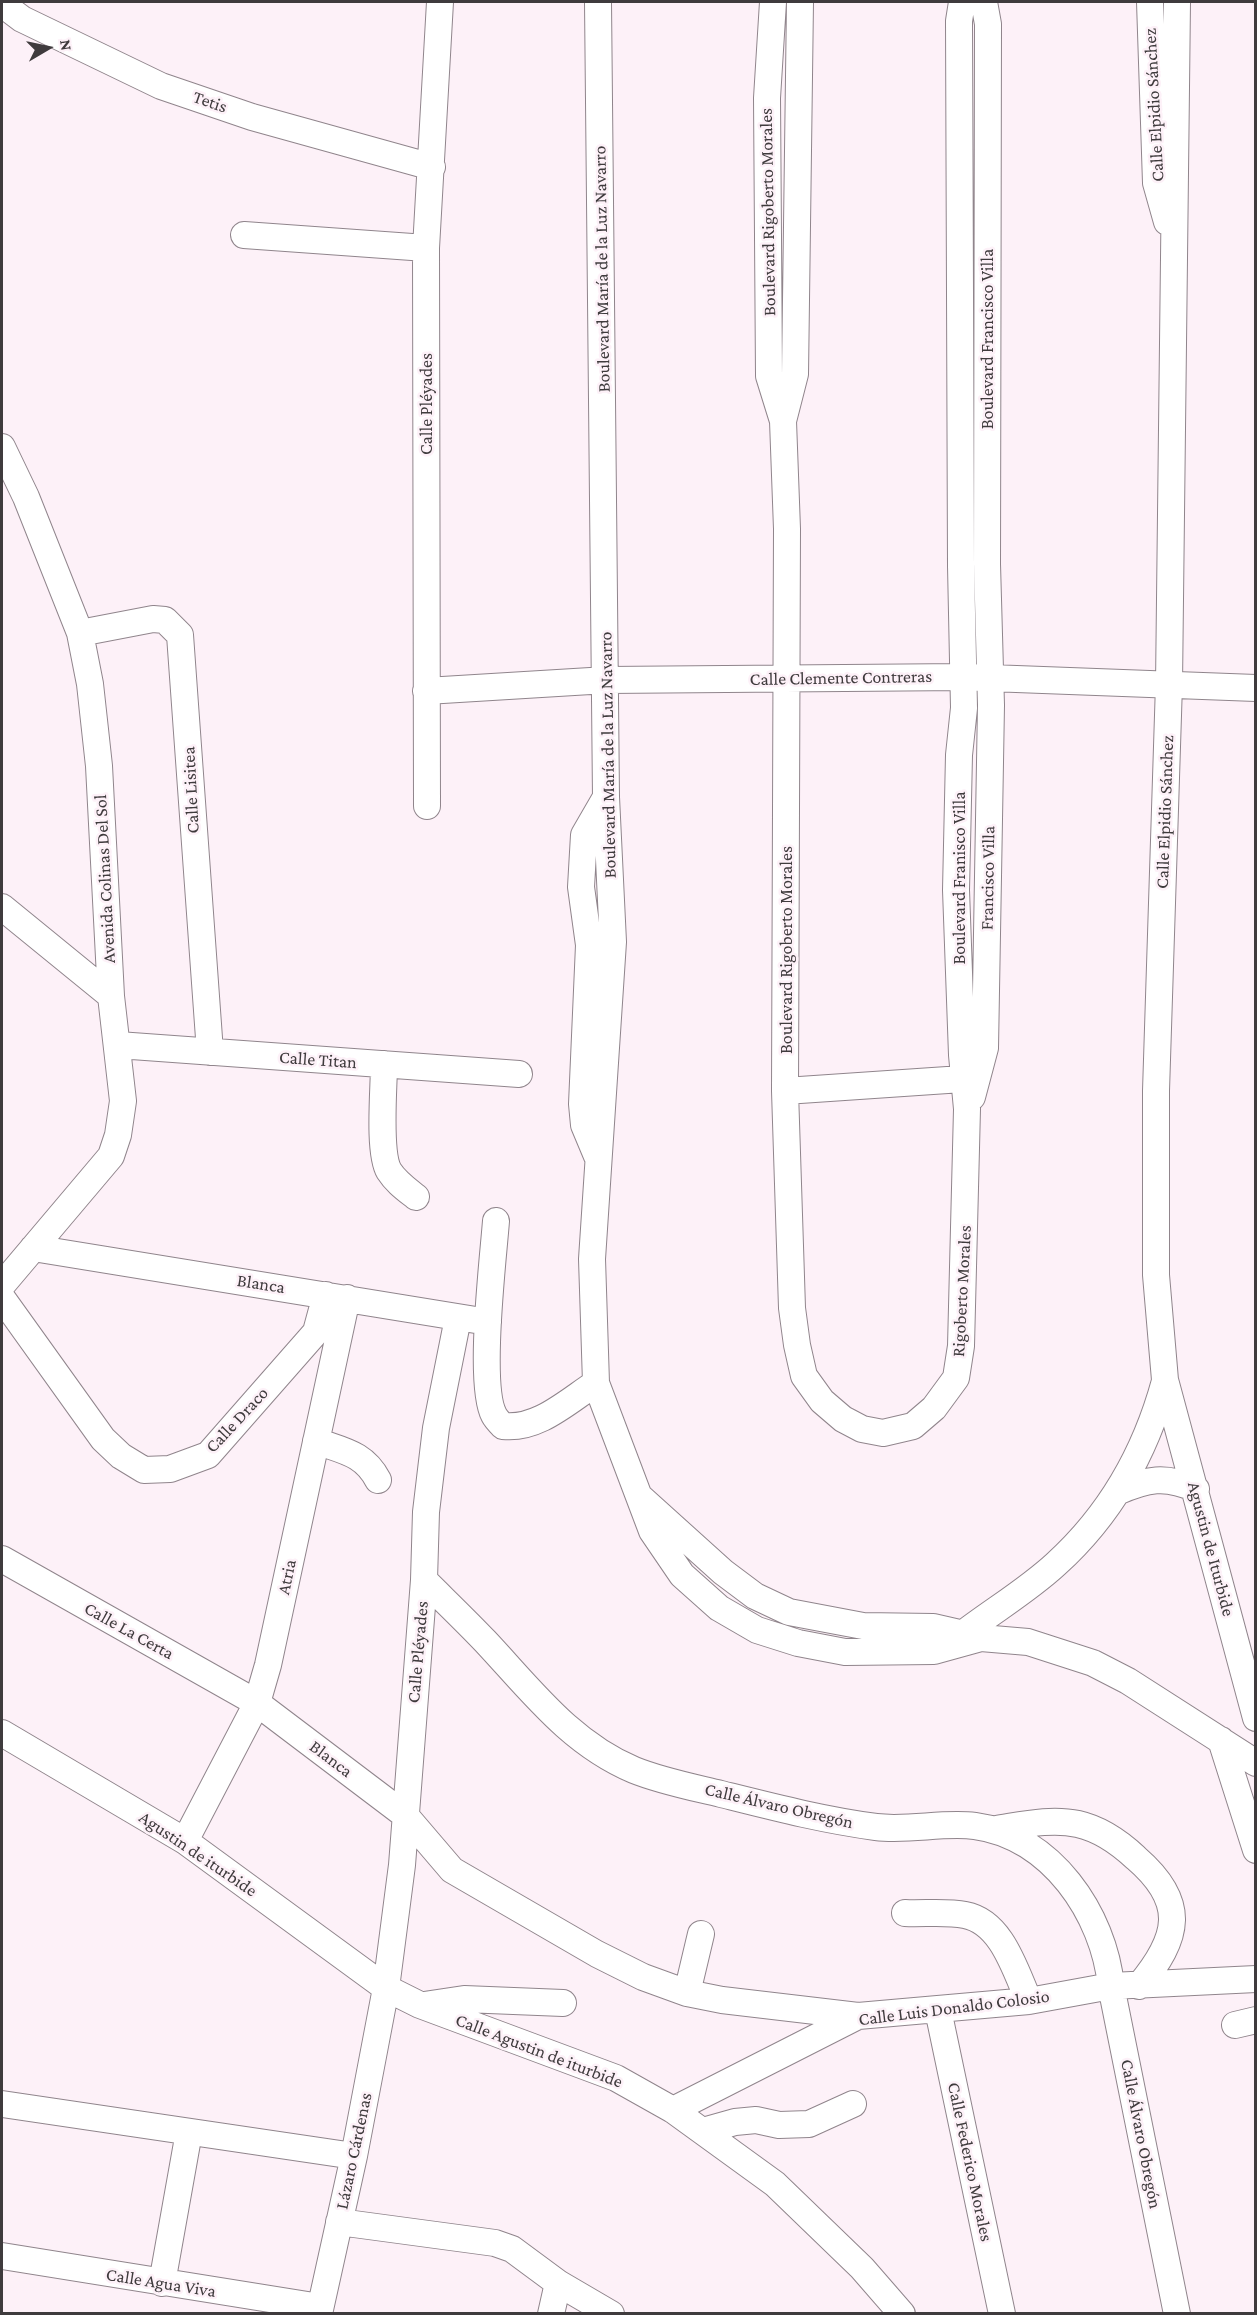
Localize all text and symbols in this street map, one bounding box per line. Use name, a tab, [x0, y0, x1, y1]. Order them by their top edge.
north arrow	[18, 18, 78, 78]
street label: Calle Elpidio Sánchez	[1139, 28, 1169, 182]
text: N	[57, 38, 76, 52]
street label: Tetis	[190, 86, 230, 118]
street label: Boulevard Rigoberto Morales	[755, 108, 781, 316]
street label: Boulevard María de la Luz Navarro	[589, 145, 615, 393]
street label: Boulevard Francisco Villa	[976, 249, 998, 429]
street label: Calle Pléyades	[415, 353, 437, 455]
street label: Boulevard María de la Luz Navarro	[595, 631, 621, 879]
street label: Calle Clemente Contreras	[750, 666, 932, 690]
street label: Calle Elpidio Sánchez	[1152, 735, 1178, 889]
street label: Calle Lisitea	[178, 746, 204, 834]
street label: Boulevard Franisco Villa	[948, 791, 970, 965]
street label: Avenida Colinas Del Sol	[90, 794, 120, 964]
street label: Francisco Villa	[976, 826, 1000, 930]
street label: Boulevard Rigoberto Morales	[775, 846, 797, 1054]
street label: Calle Titan	[278, 1047, 358, 1073]
street label: Rigoberto Morales	[948, 1225, 976, 1357]
street label: Blanca	[235, 1270, 287, 1298]
street label: Calle Draco	[201, 1383, 273, 1457]
street label: Agustin de Iturbide	[1183, 1479, 1239, 1619]
street label: Atria	[273, 1557, 301, 1597]
street label: Calle La Certa	[80, 1597, 178, 1665]
street label: Calle Pléyades	[403, 1600, 433, 1704]
street label: Blanca	[305, 1736, 357, 1782]
street label: Calle Álvaro Obregón	[703, 1778, 855, 1834]
street label: Agustin de iturbide	[135, 1807, 261, 1901]
street label: Calle Luis Donaldo Colosio	[857, 1986, 1051, 2030]
street label: Calle Agustin de iturbide	[452, 2009, 626, 2093]
street label: Calle Álvaro Obregón	[1116, 2057, 1166, 2211]
street label: Calle Federico Morales	[943, 2080, 997, 2244]
street label: Lázaro Cárdenas	[331, 2091, 377, 2211]
street label: Calle Agua Viva	[105, 2264, 217, 2302]

